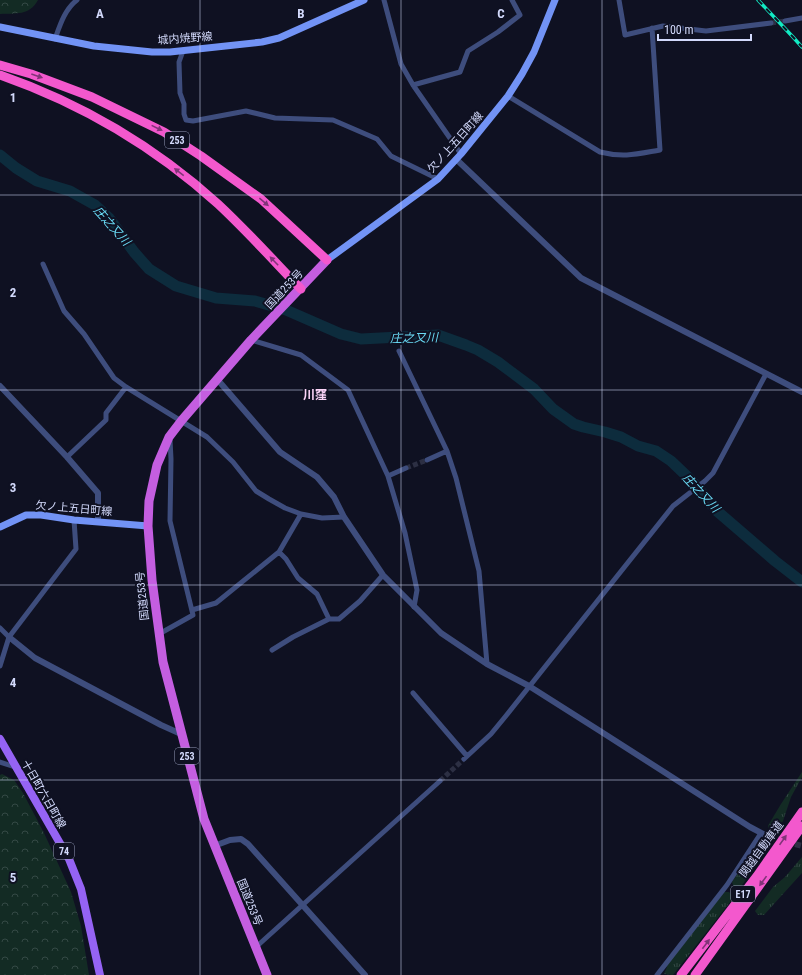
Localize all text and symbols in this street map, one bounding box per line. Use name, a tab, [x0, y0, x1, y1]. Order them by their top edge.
text: A	[96, 6, 104, 21]
text: B	[297, 6, 305, 21]
text: C	[497, 6, 505, 21]
scale bar	[658, 16, 751, 42]
text: 100 m	[664, 23, 694, 37]
street label: 城内焼野線	[157, 30, 213, 47]
one-way arrow	[32, 74, 44, 80]
text: 1	[10, 90, 16, 105]
street label: 欠ノ上五日町線	[425, 109, 486, 175]
one-way arrow	[151, 125, 162, 131]
road number: 253	[165, 132, 189, 148]
one-way arrow	[173, 168, 184, 176]
one-way arrow	[258, 197, 269, 206]
water label: 庄之又川	[91, 203, 135, 250]
one-way arrow	[269, 255, 278, 266]
street label: 国道253号	[263, 267, 306, 312]
text: 2	[10, 285, 17, 300]
water label: 庄之又川	[390, 331, 440, 345]
district label: 川窪	[303, 388, 327, 402]
water label: 庄之又川	[680, 471, 724, 517]
text: 3	[10, 480, 16, 495]
street label: 欠ノ上五日町線	[35, 499, 113, 518]
street label: 国道253号	[133, 571, 152, 621]
text: 4	[10, 675, 17, 690]
road number: 253	[175, 748, 199, 764]
street label: 十日町六日町線	[19, 758, 68, 831]
street label: 関越自動車道	[737, 819, 786, 880]
one-way arrow	[779, 835, 787, 845]
road number: 74	[54, 843, 74, 859]
text: 5	[10, 870, 17, 885]
one-way arrow	[759, 876, 767, 886]
street label: 国道253号	[234, 877, 265, 927]
road number: E17	[731, 886, 755, 902]
one-way arrow	[701, 939, 710, 950]

